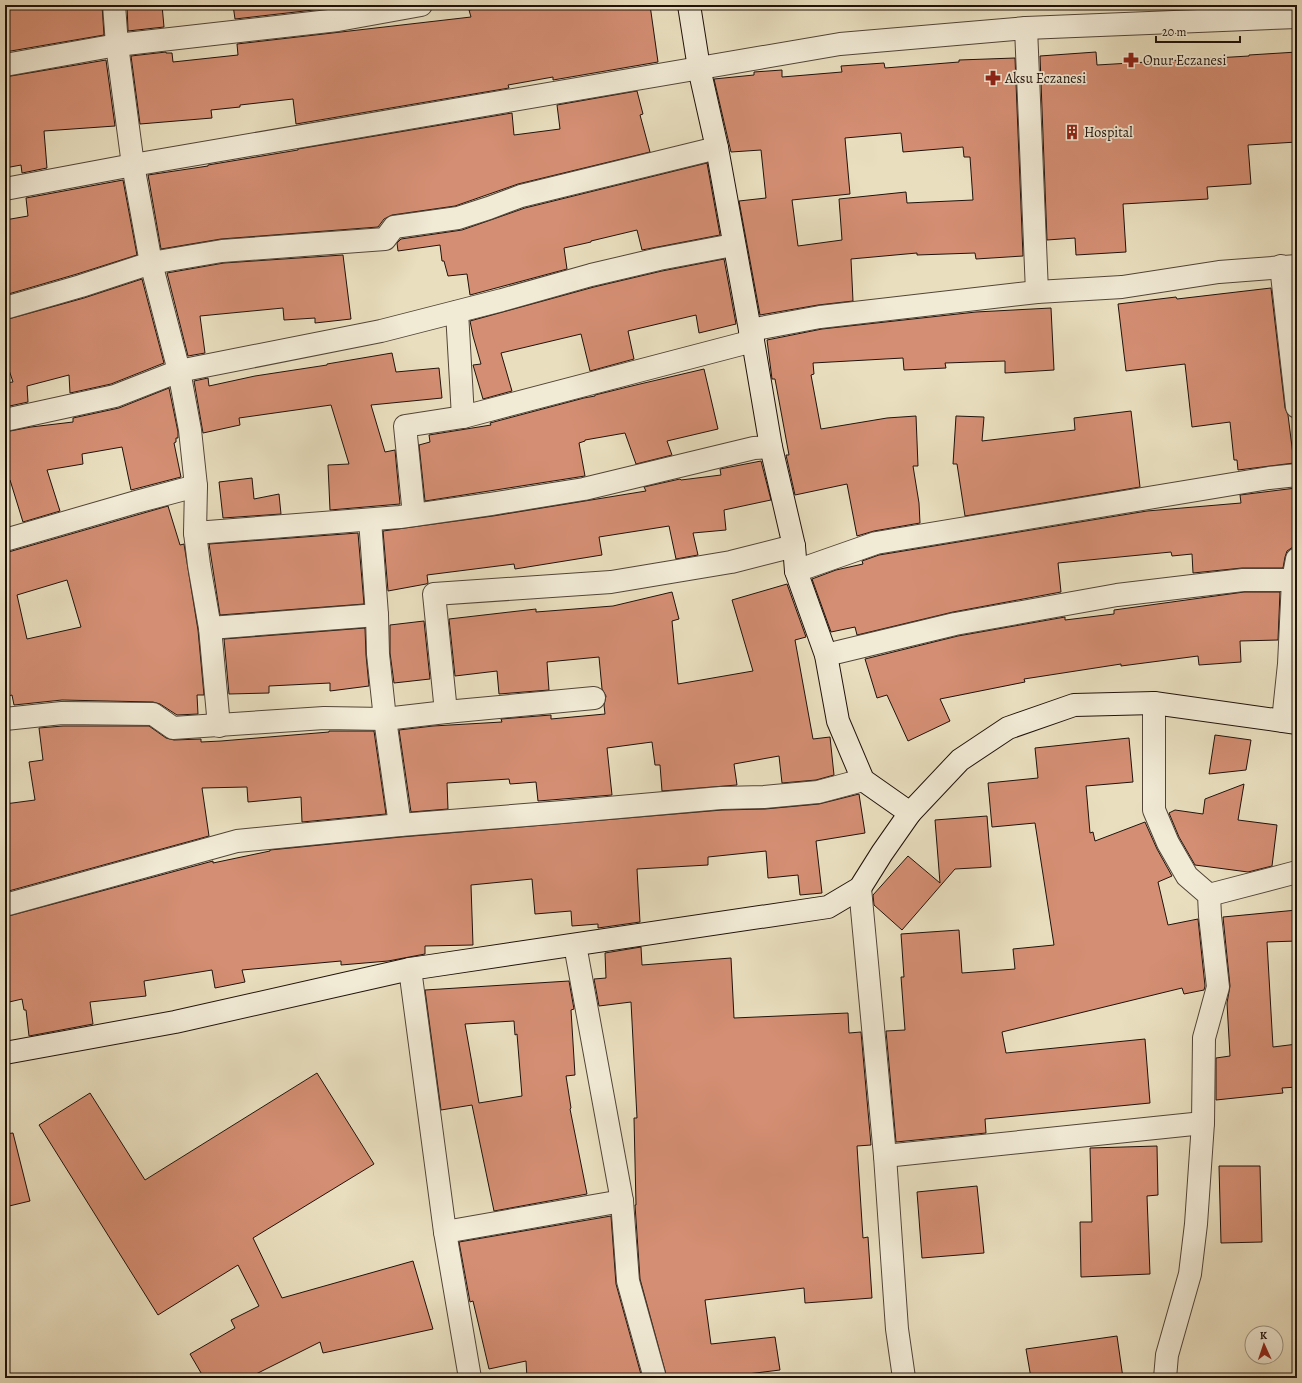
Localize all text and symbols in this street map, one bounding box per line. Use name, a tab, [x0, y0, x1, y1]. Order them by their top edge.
scale bar	[1156, 18, 1240, 44]
text: 20 m	[1162, 24, 1186, 40]
pharmacy icon: Onur Eczanesi	[1122, 51, 1140, 69]
place label: Onur Eczanesi	[1143, 51, 1226, 70]
pharmacy icon: Aksu Eczanesi	[984, 69, 1002, 87]
place label: Aksu Eczanesi	[1004, 69, 1086, 88]
building icon: Hospital	[1063, 123, 1081, 141]
place label: Hospital	[1084, 123, 1133, 142]
north arrow	[1244, 1325, 1284, 1365]
text: K	[1259, 1328, 1268, 1343]

